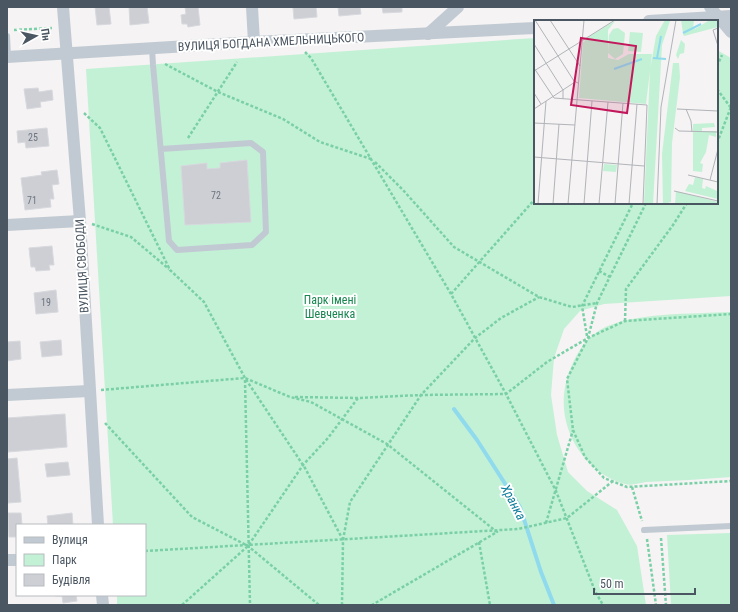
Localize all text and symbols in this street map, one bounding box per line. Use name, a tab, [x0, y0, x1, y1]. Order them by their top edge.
north arrow	[16, 16, 56, 56]
inset map	[534, 20, 718, 204]
text: Пн	[38, 28, 53, 42]
street label: ВУЛИЦЯ БОГДАНА ХМЕЛЬНИЦЬКОГО	[177, 30, 365, 54]
house number: 25	[28, 132, 38, 143]
house number: 72	[211, 190, 221, 201]
house number: 71	[27, 195, 37, 206]
street label: ВУЛИЦЯ СВОБОДИ	[73, 219, 91, 313]
park label: Парк імені Шевченка	[304, 293, 356, 321]
house number: 19	[41, 297, 51, 308]
water label: Хранка	[498, 481, 529, 522]
legend	[16, 524, 146, 596]
text: Вулиця	[52, 533, 88, 547]
text: Парк	[52, 553, 77, 567]
scale bar	[594, 570, 695, 596]
text: Будівля	[52, 573, 90, 587]
text: 50 m	[600, 577, 624, 591]

